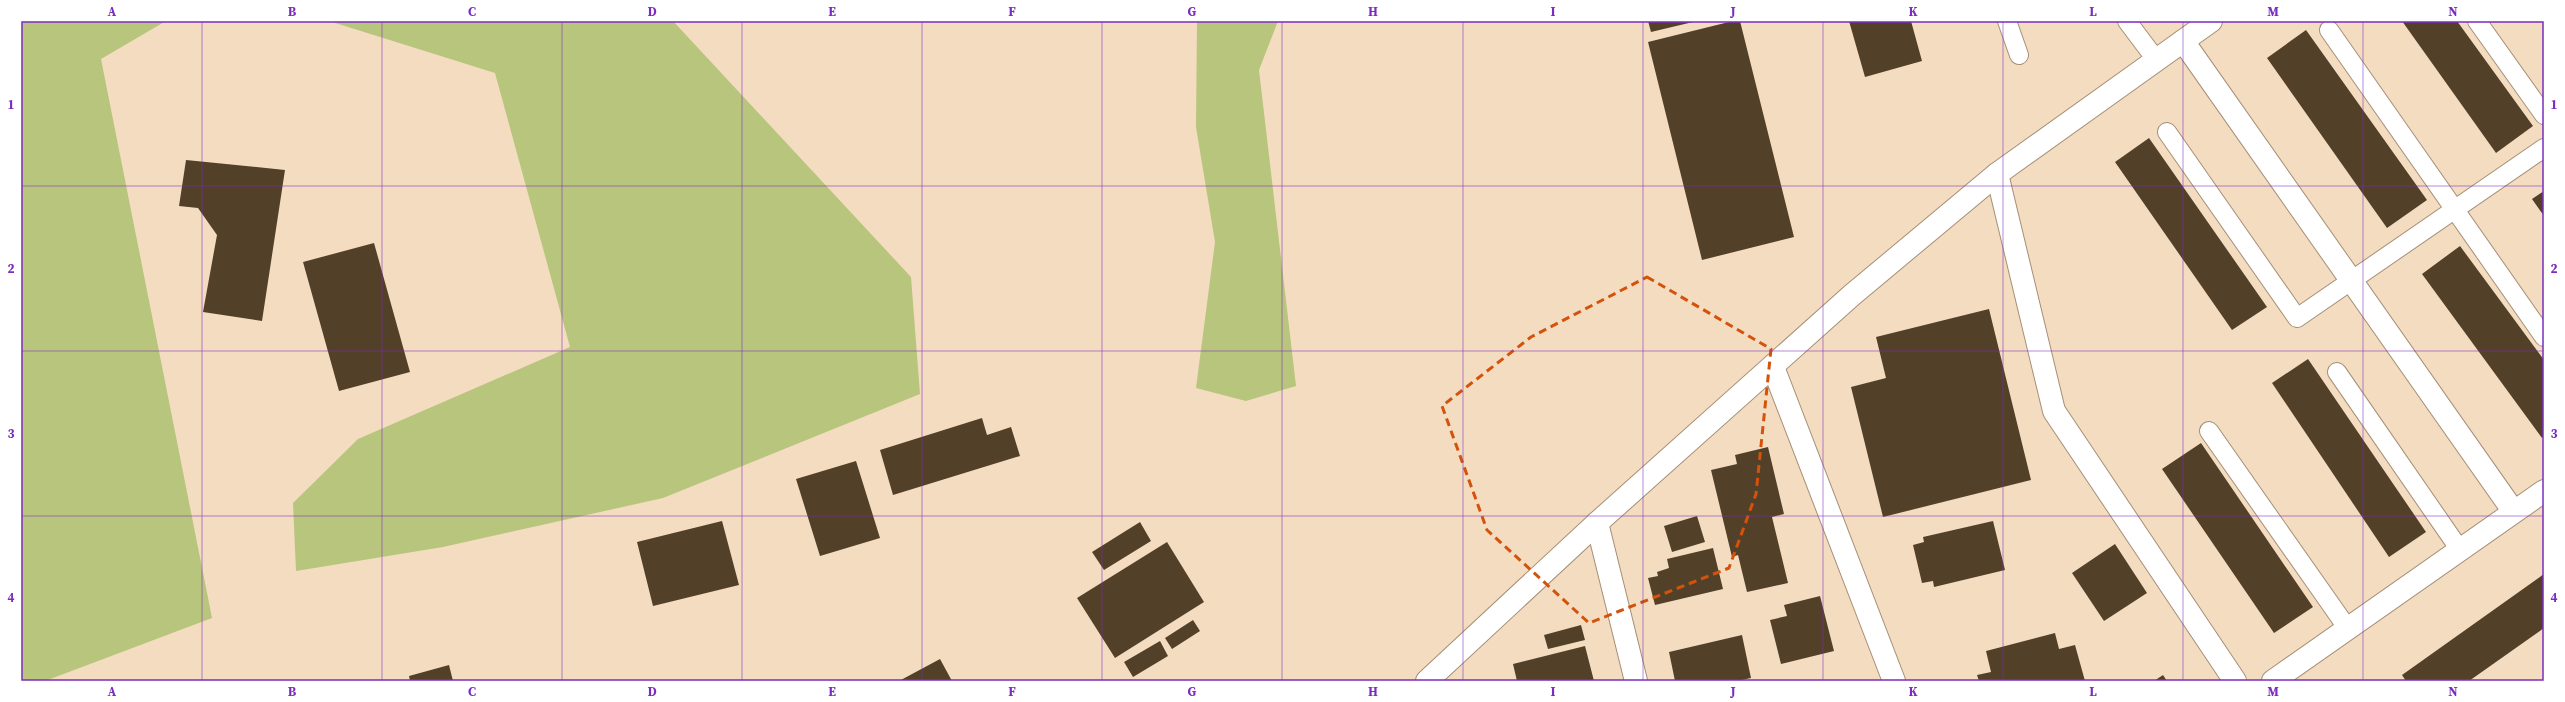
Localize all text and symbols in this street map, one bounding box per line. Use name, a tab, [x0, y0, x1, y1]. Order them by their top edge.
text: A	[108, 3, 117, 20]
text: B	[288, 3, 297, 20]
text: C	[468, 3, 476, 20]
text: D	[647, 3, 657, 20]
text: E	[828, 3, 836, 20]
text: F	[1008, 3, 1016, 20]
text: G	[1188, 3, 1197, 20]
text: H	[1368, 3, 1378, 20]
text: I	[1550, 3, 1556, 20]
text: J	[1729, 3, 1736, 20]
text: K	[1908, 3, 1918, 20]
text: L	[2089, 3, 2097, 20]
text: M	[2267, 3, 2279, 20]
text: N	[2448, 3, 2458, 20]
text: 1	[7, 96, 15, 113]
text: 1	[2550, 96, 2558, 113]
text: 2	[7, 260, 15, 277]
text: 2	[2550, 260, 2558, 277]
text: 3	[7, 425, 15, 442]
text: 3	[2550, 425, 2558, 442]
text: 4	[7, 589, 15, 606]
text: 4	[2550, 589, 2558, 606]
text: A	[108, 683, 117, 700]
text: B	[288, 683, 297, 700]
text: C	[468, 683, 476, 700]
text: D	[647, 683, 657, 700]
text: E	[828, 683, 836, 700]
text: F	[1008, 683, 1016, 700]
text: G	[1188, 683, 1197, 700]
text: H	[1368, 683, 1378, 700]
text: I	[1550, 683, 1556, 700]
text: J	[1729, 683, 1736, 700]
text: K	[1908, 683, 1918, 700]
text: L	[2089, 683, 2097, 700]
text: M	[2267, 683, 2279, 700]
text: N	[2448, 683, 2458, 700]

